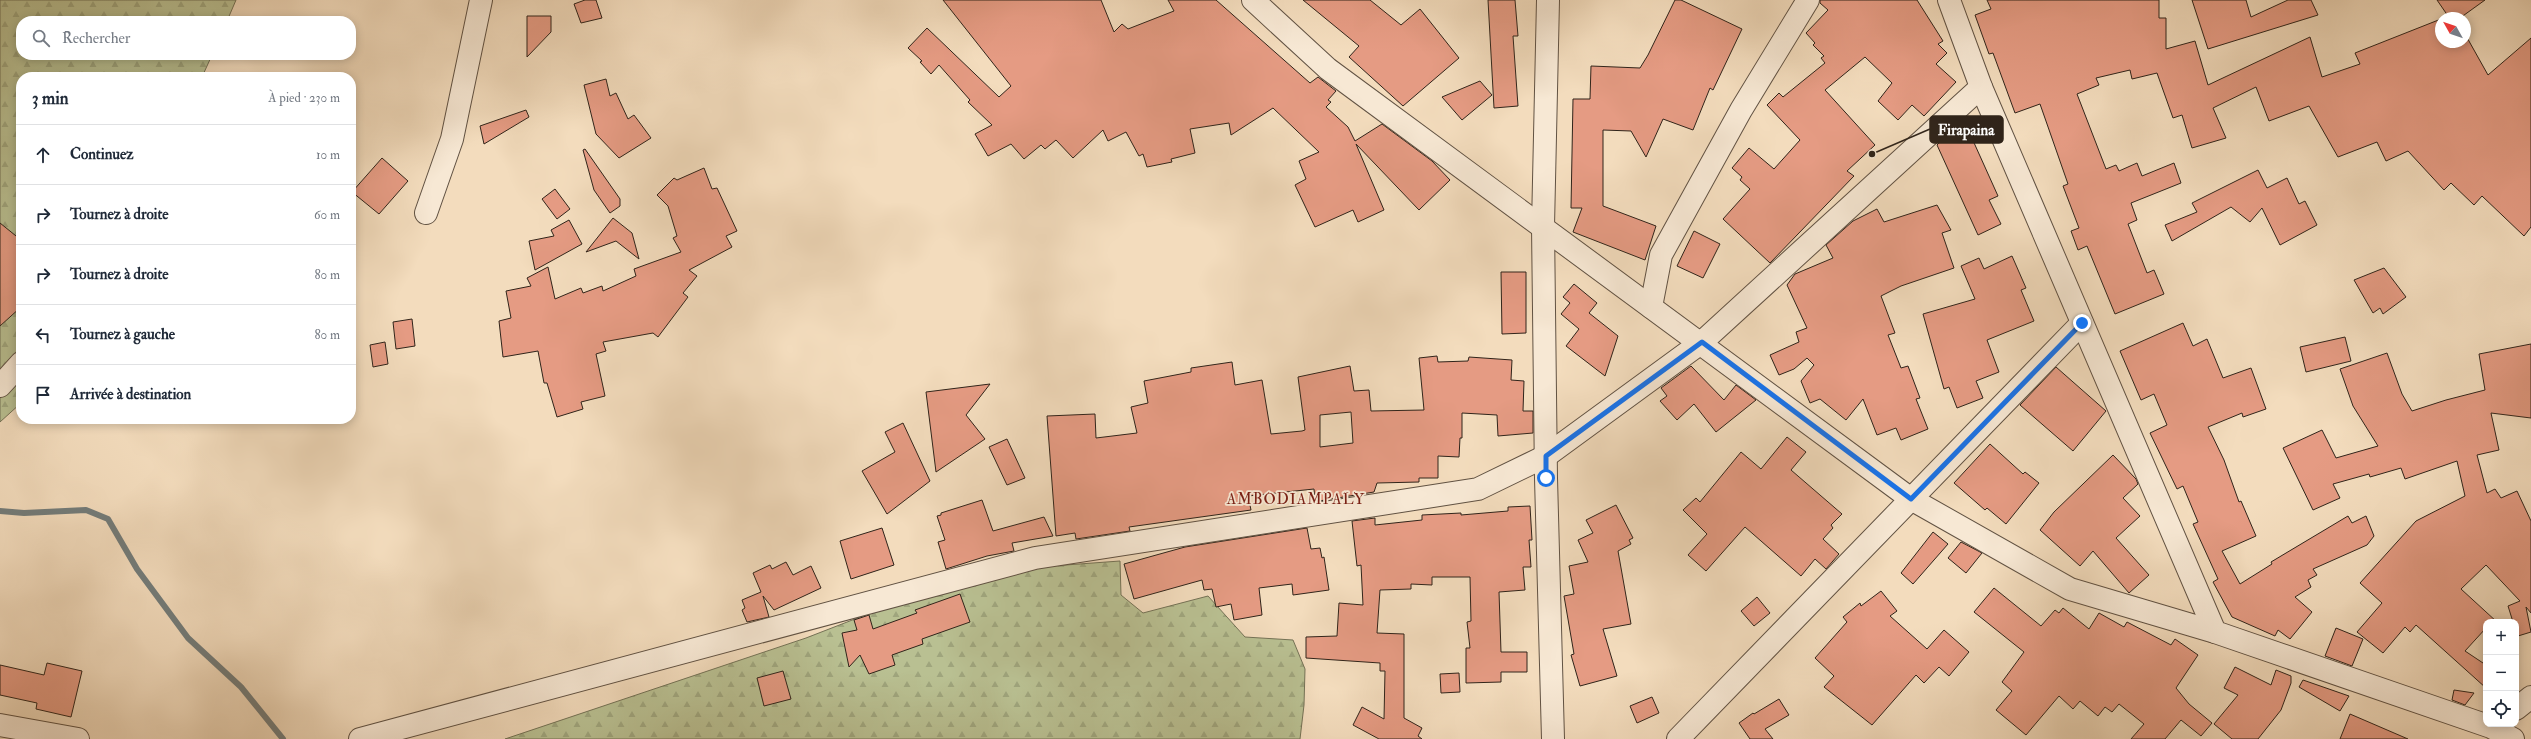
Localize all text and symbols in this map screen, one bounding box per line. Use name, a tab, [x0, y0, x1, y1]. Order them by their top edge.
north arrow	[2435, 12, 2471, 48]
search box	[16, 16, 356, 60]
icon: search	[30, 27, 52, 49]
text: Rechercher	[62, 29, 130, 48]
text: 3 min	[32, 88, 69, 109]
text: À pied · 230 m	[268, 90, 340, 106]
callout: Firapaina	[1930, 116, 2003, 143]
text: Firapaina	[1938, 121, 1995, 141]
icon: ahead	[32, 144, 54, 166]
text: Continuez	[70, 145, 134, 164]
text: 10 m	[316, 147, 340, 163]
icon: right	[32, 204, 54, 226]
text: Tournez à droite	[70, 205, 169, 224]
text: 60 m	[314, 207, 340, 223]
icon: right	[32, 264, 54, 286]
text: Tournez à droite	[70, 265, 169, 284]
text: 80 m	[314, 267, 340, 283]
route end	[2073, 314, 2091, 332]
icon: left	[32, 324, 54, 346]
text: Tournez à gauche	[70, 325, 175, 344]
text: 80 m	[314, 327, 340, 343]
icon: arrive	[32, 384, 54, 406]
text: Arrivée à destination	[70, 385, 191, 404]
route start	[1537, 469, 1555, 487]
district label: AMBODIAMPALY	[1226, 490, 1365, 509]
map controls	[2483, 619, 2519, 727]
button: +	[2483, 619, 2519, 655]
button: −	[2483, 655, 2519, 691]
button: locate	[2483, 691, 2519, 727]

